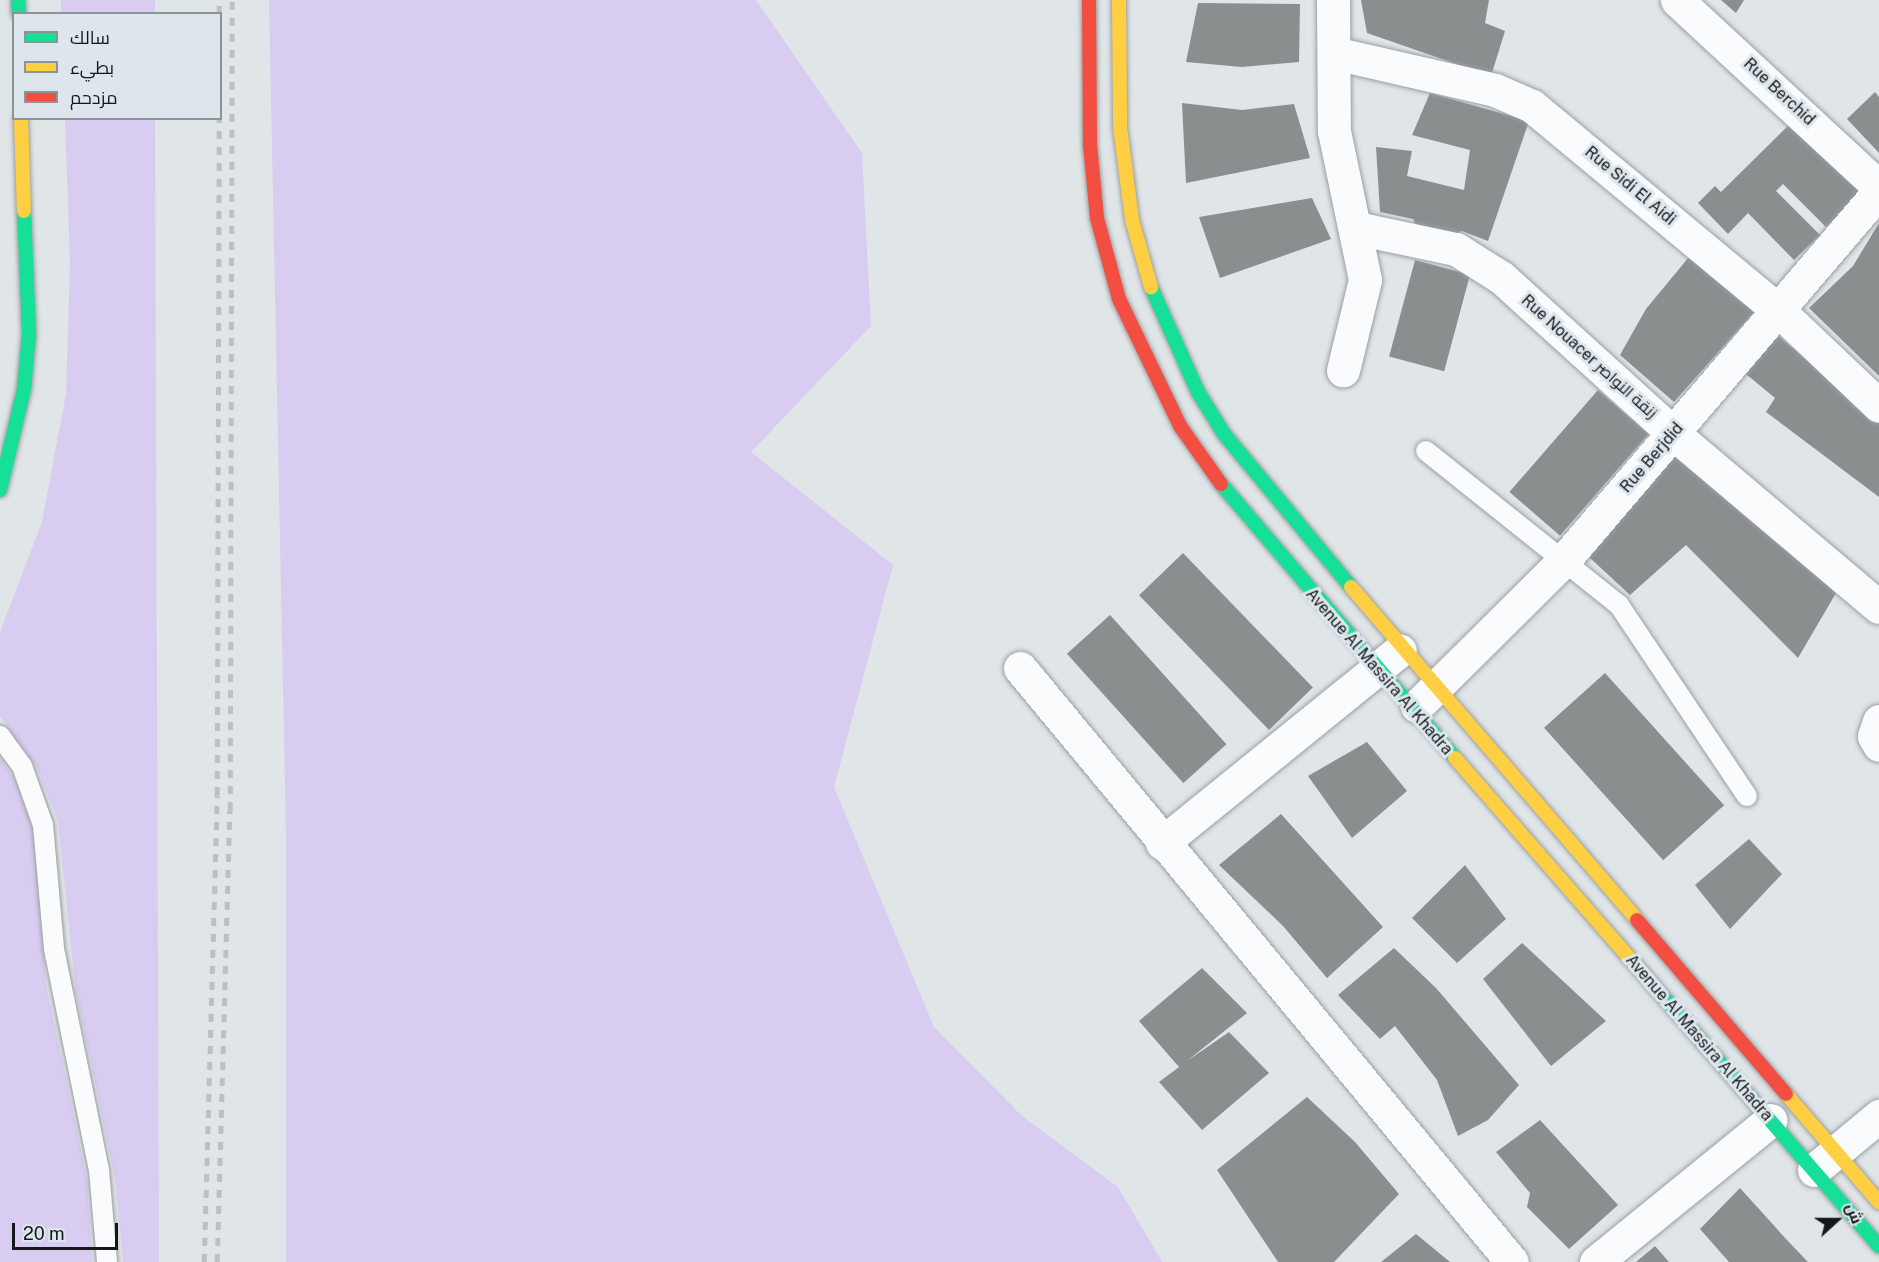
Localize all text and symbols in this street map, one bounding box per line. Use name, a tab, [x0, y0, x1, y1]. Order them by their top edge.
legend	[12, 12, 222, 120]
text: سالك	[70, 27, 110, 48]
street label: Rue Berchid	[1739, 54, 1819, 130]
text: بطيء	[70, 57, 114, 78]
text: مزدحم	[70, 87, 118, 108]
street label: Rue Sidi El Aidi	[1581, 142, 1679, 230]
street label: Rue Nouacer زنقة النواصر	[1517, 291, 1661, 423]
street label: Rue Berjdid	[1616, 419, 1688, 497]
street label: Avenue Al Massira Al Khadra	[1301, 585, 1457, 759]
street label: Avenue Al Massira Al Khadra	[1621, 951, 1777, 1125]
north arrow	[1807, 1190, 1867, 1250]
text: ش	[1842, 1200, 1867, 1226]
scale bar	[15, 1211, 122, 1249]
text: 20 m	[23, 1223, 65, 1244]

